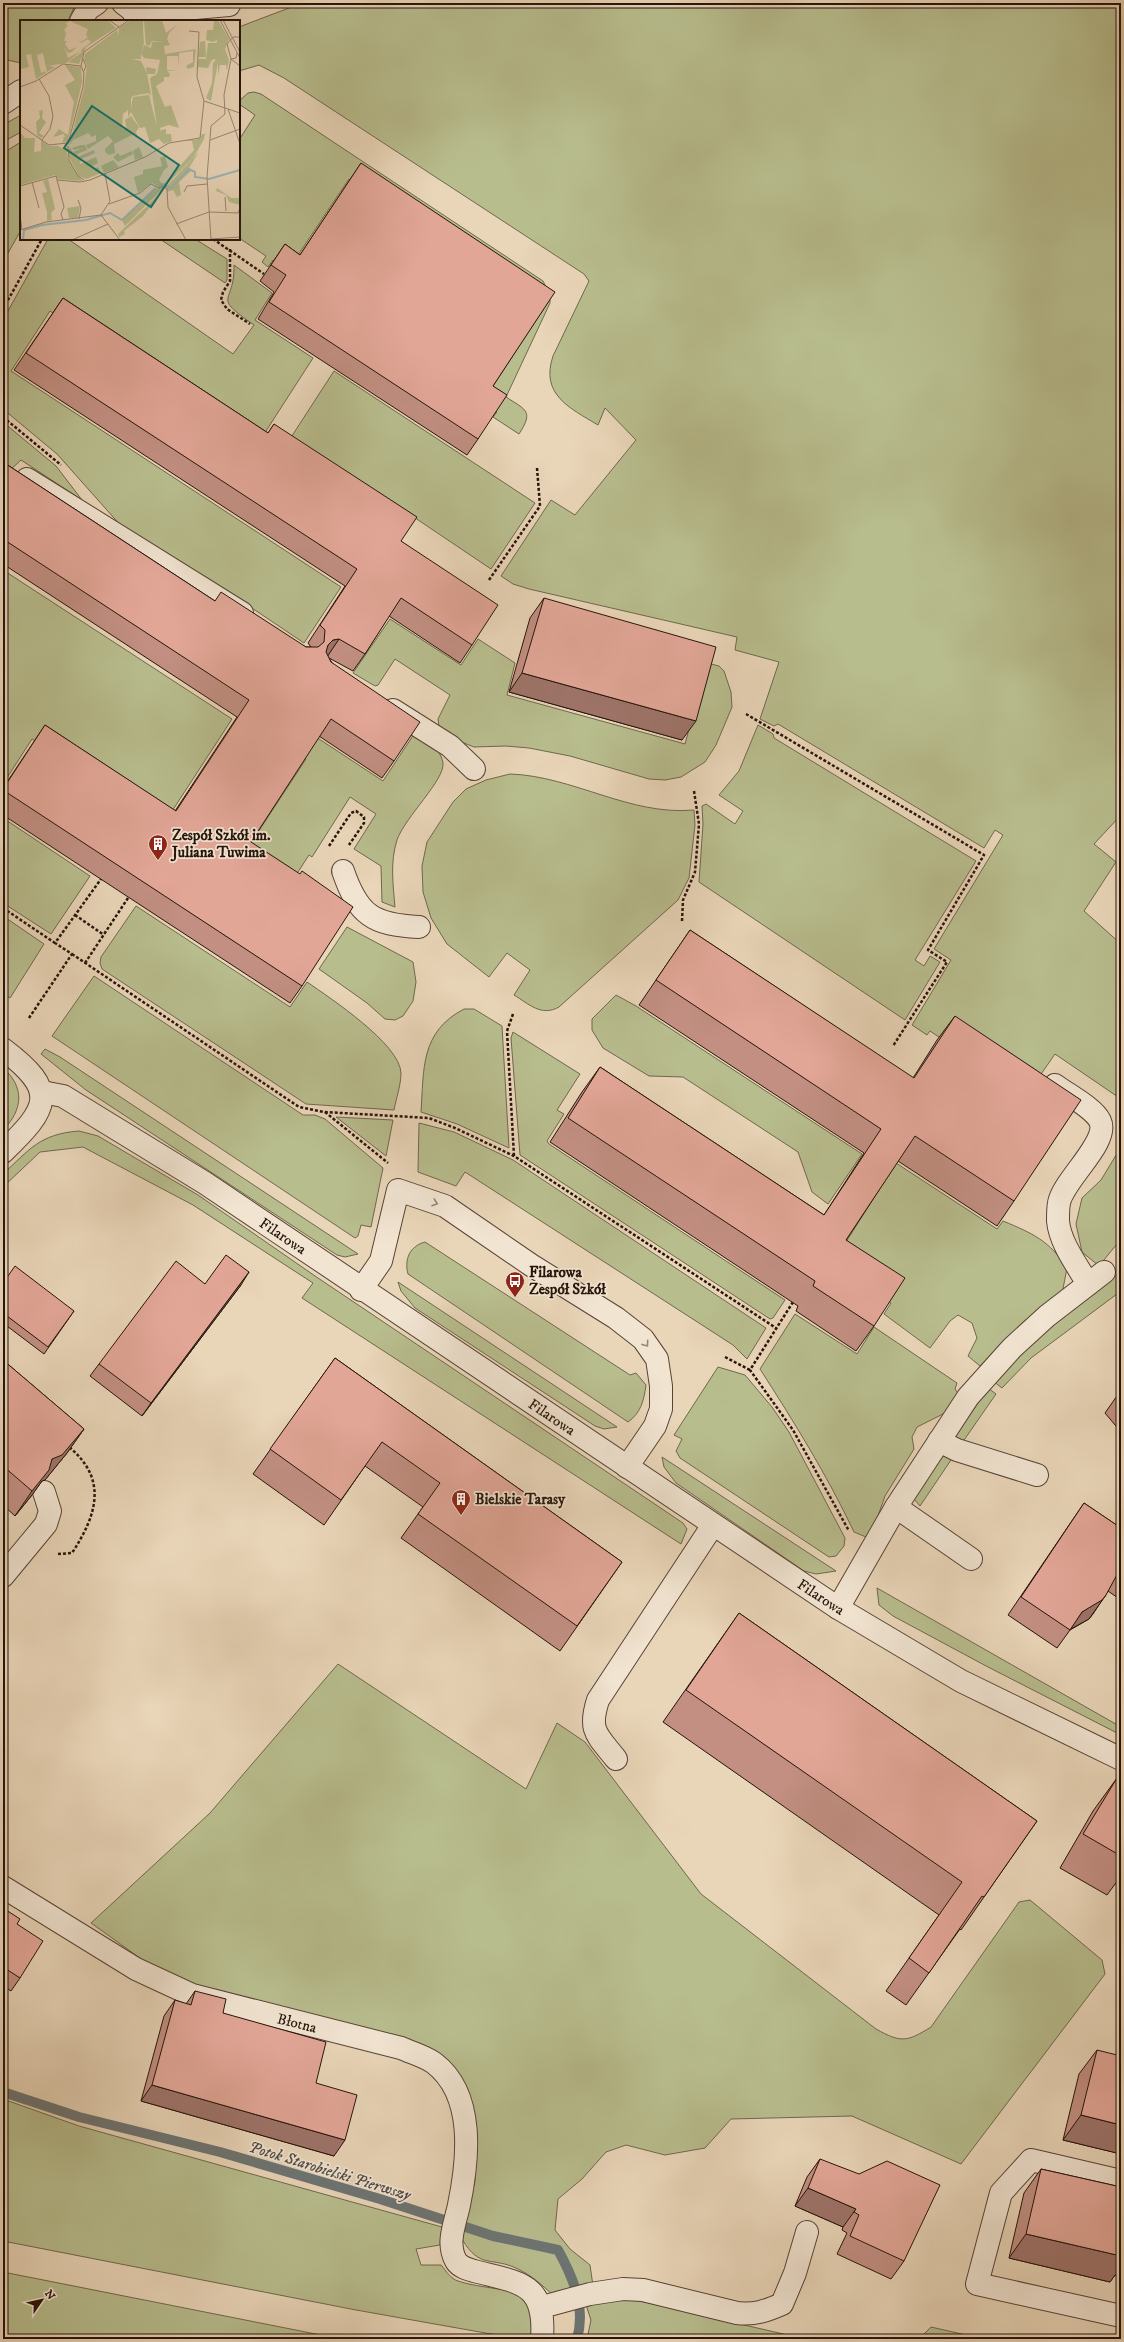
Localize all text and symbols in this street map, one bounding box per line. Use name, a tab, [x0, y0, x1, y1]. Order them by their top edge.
inset map	[20, 20, 240, 240]
place label: Zespół Szkół im. Juliana Tuwima	[170, 826, 271, 862]
building icon: Zespół Szkół im. Juliana Tuwima	[147, 833, 169, 861]
one-way arrow	[432, 1198, 439, 1207]
street label: Filarowa	[256, 1214, 310, 1259]
place label: Filarowa Zespół Szkół	[529, 1263, 606, 1299]
bus stop icon: Filarowa Zespół Szkół	[504, 1270, 526, 1298]
one-way arrow	[641, 1339, 648, 1346]
street label: Filarowa	[525, 1395, 579, 1440]
building icon: Bielskie Tarasy	[450, 1488, 472, 1516]
place label: Bielskie Tarasy	[475, 1490, 566, 1509]
street label: Filarowa	[793, 1575, 849, 1620]
street label: Błotna	[275, 2009, 319, 2038]
water label: Potok Starobielski Pierwszy	[246, 2137, 415, 2206]
north arrow	[22, 2280, 62, 2320]
text: N	[41, 2287, 58, 2303]

